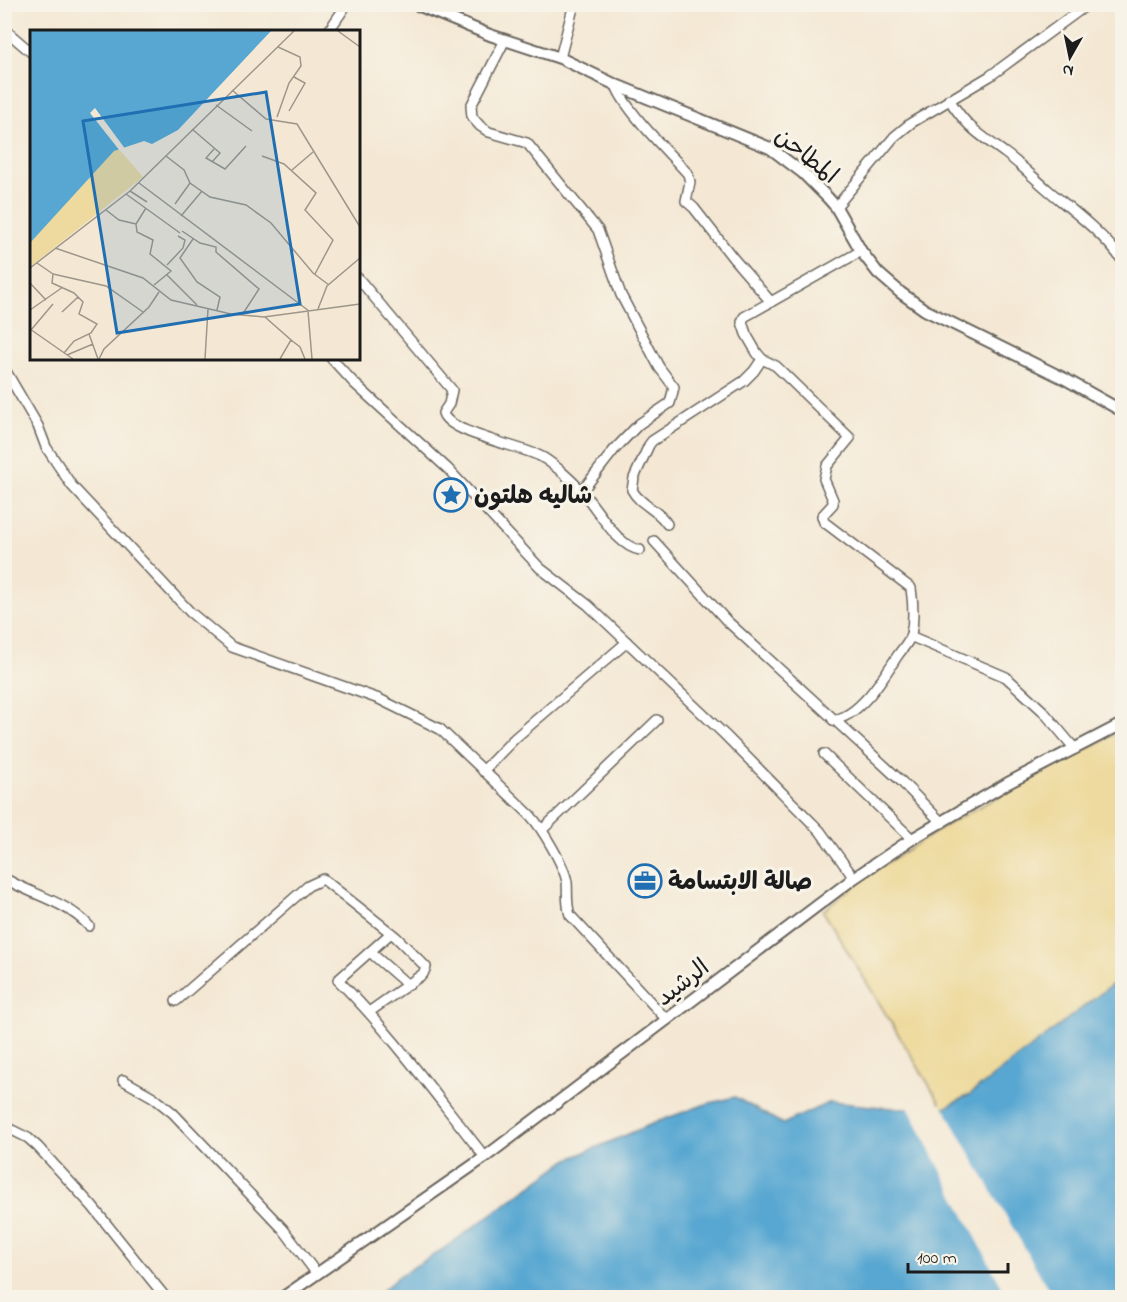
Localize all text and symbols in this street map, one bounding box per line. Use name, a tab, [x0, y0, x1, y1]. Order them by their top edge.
north arrow	[1040, 27, 1100, 87]
inset map	[30, 30, 360, 360]
text: N	[1061, 57, 1075, 83]
street label: المطاحن	[766, 120, 845, 194]
place icon: شاليه هلتون	[433, 477, 469, 513]
place label: شاليه هلتون	[474, 480, 592, 515]
office icon: صالة الابتسامة	[627, 863, 663, 899]
place label: صالة الابتسامة	[668, 866, 812, 901]
street label: الرشيد	[649, 952, 718, 1016]
scale bar	[908, 1236, 1008, 1274]
text: 100 m	[917, 1246, 957, 1272]

